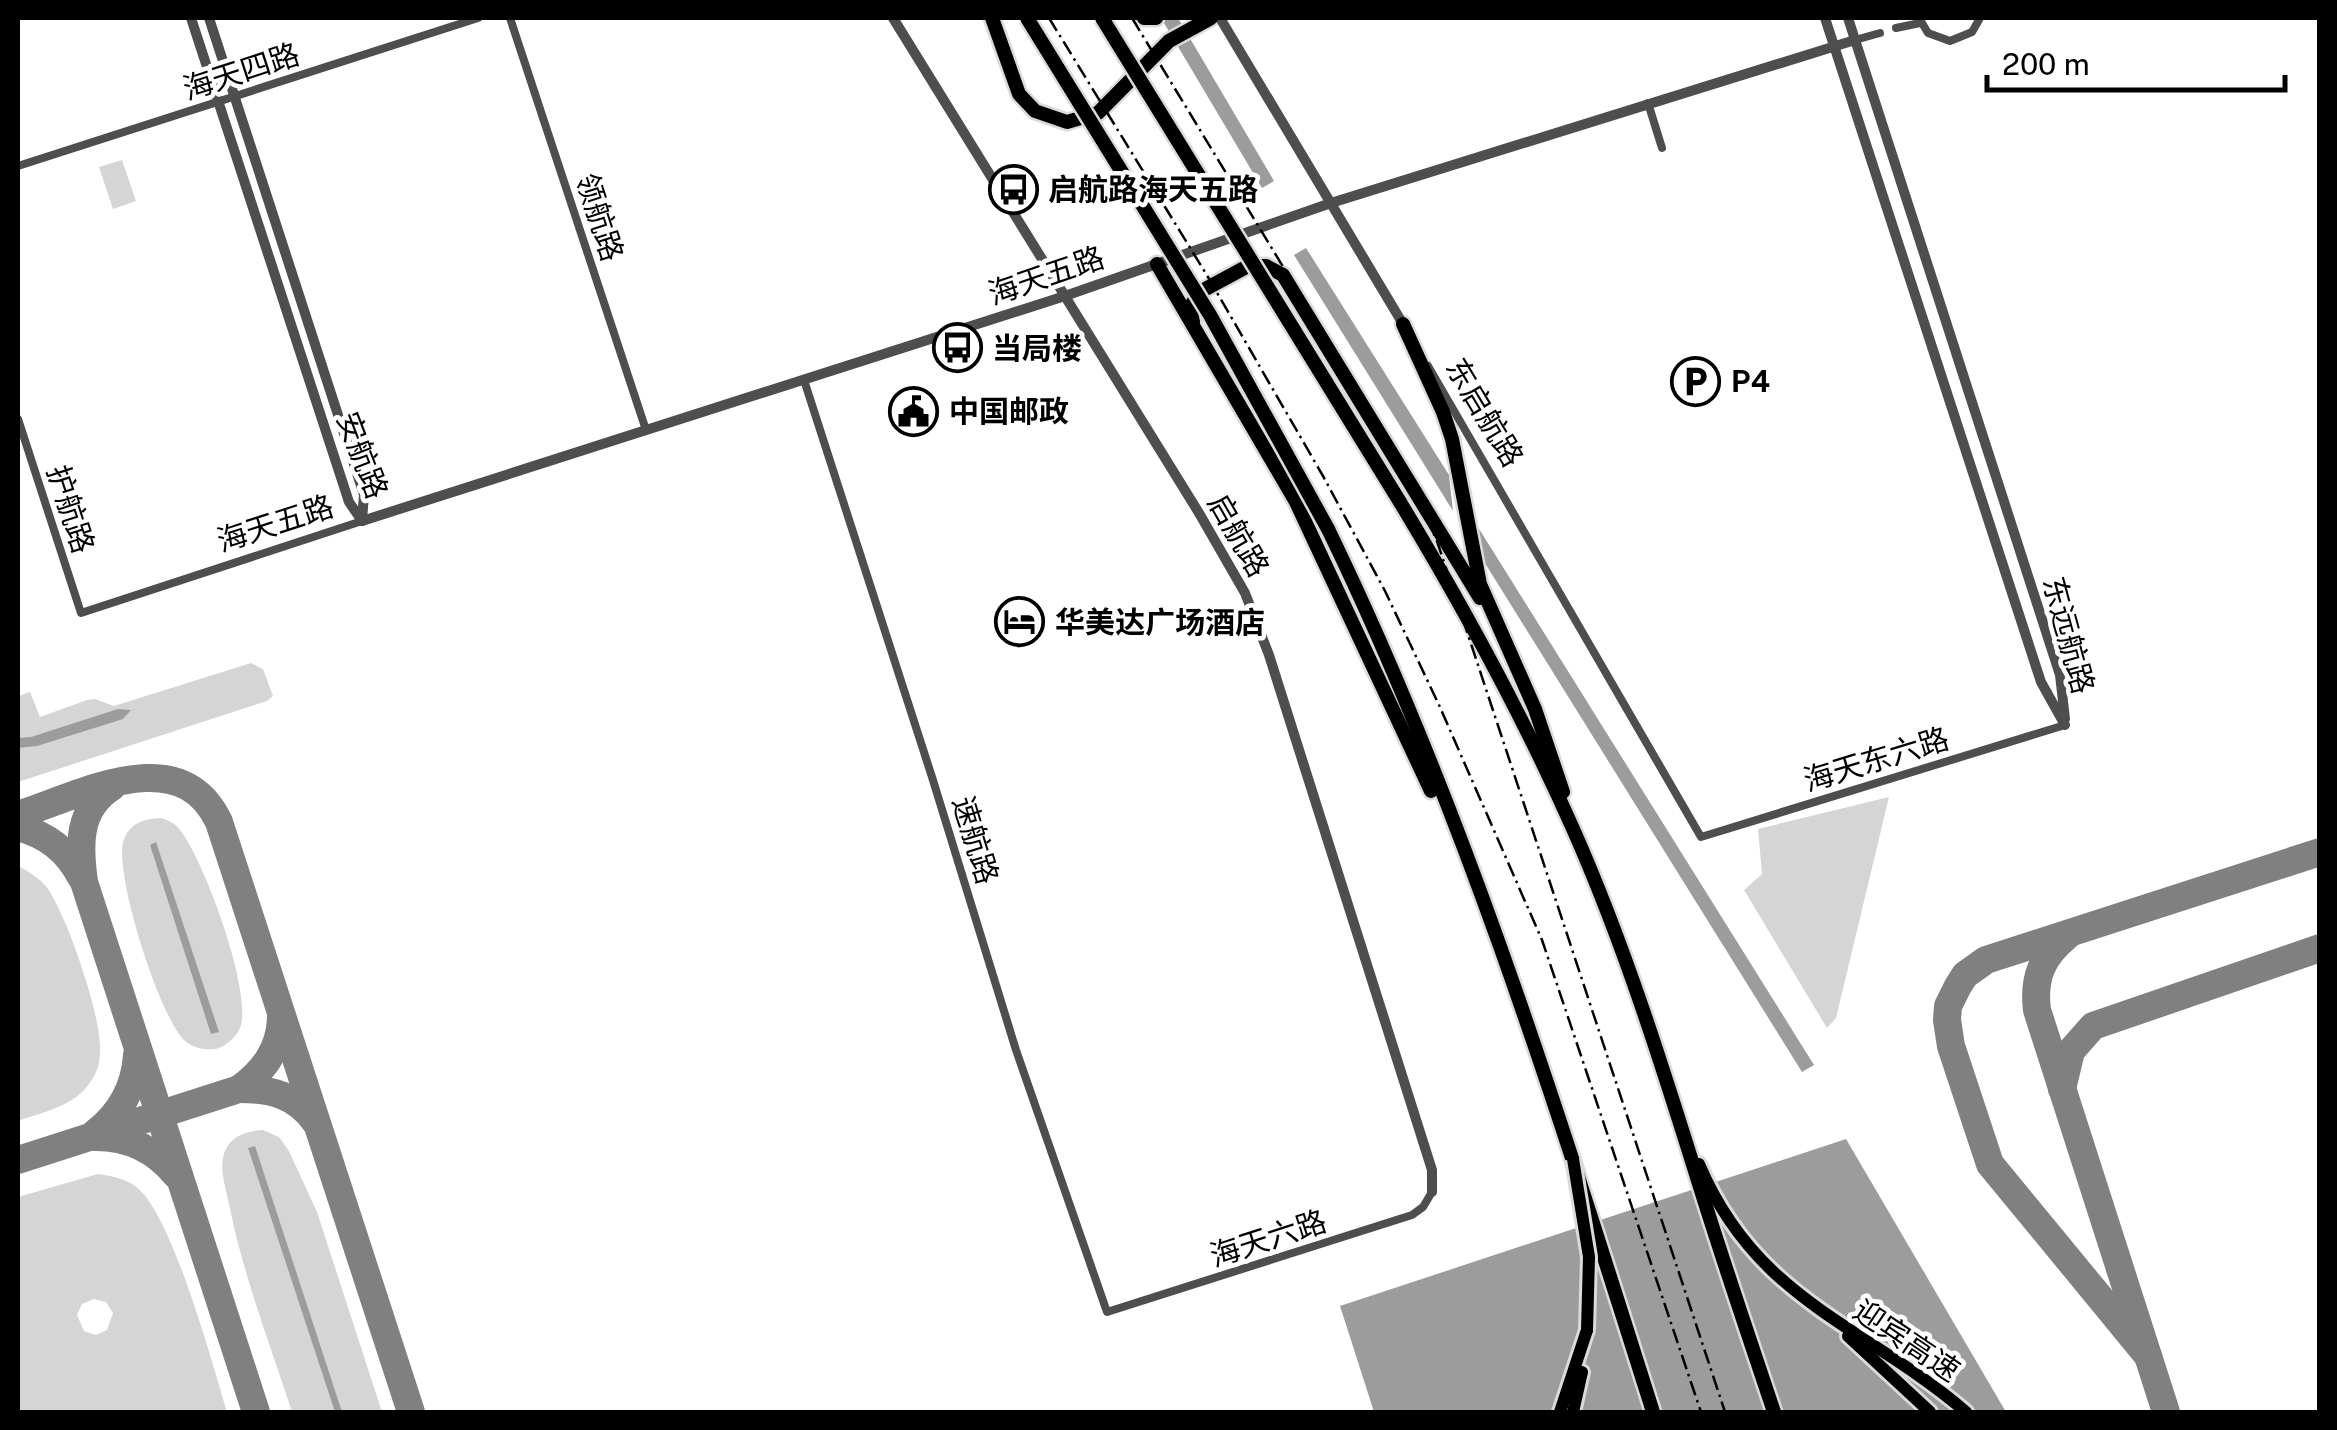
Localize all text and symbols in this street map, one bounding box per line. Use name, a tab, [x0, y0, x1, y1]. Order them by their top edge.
scale bar	[1987, 30, 2284, 92]
street label: 海天四路	[178, 35, 304, 107]
text: 200 m	[2002, 46, 2090, 82]
bus stop icon: 启航路海天五路	[987, 163, 1039, 215]
street label: 领航路	[569, 169, 631, 265]
place label: 启航路海天五路	[1048, 171, 1258, 207]
street label: 海天五路	[983, 238, 1109, 312]
bus stop icon: 当局楼	[931, 322, 983, 374]
place label: 当局楼	[992, 330, 1082, 366]
street label: 东启航路	[1439, 351, 1531, 473]
parking icon: P4	[1670, 355, 1722, 407]
place label: P4	[1731, 363, 1770, 399]
public building icon: 中国邮政	[888, 385, 940, 437]
place label: 中国邮政	[949, 393, 1069, 429]
street label: 安航路	[330, 407, 396, 503]
street label: 护航路	[40, 461, 102, 557]
street label: 海天五路	[212, 487, 338, 559]
street label: 启航路	[1201, 487, 1277, 583]
street label: 东远航路	[2036, 572, 2102, 698]
hotel icon: 华美达广场酒店	[994, 596, 1046, 648]
place label: 华美达广场酒店	[1055, 604, 1265, 640]
street label: 海天东六路	[1799, 720, 1953, 798]
street label: 速航路	[946, 792, 1006, 888]
street label: 海天六路	[1205, 1202, 1331, 1274]
street label: 迎宾高速	[1847, 1292, 1967, 1388]

